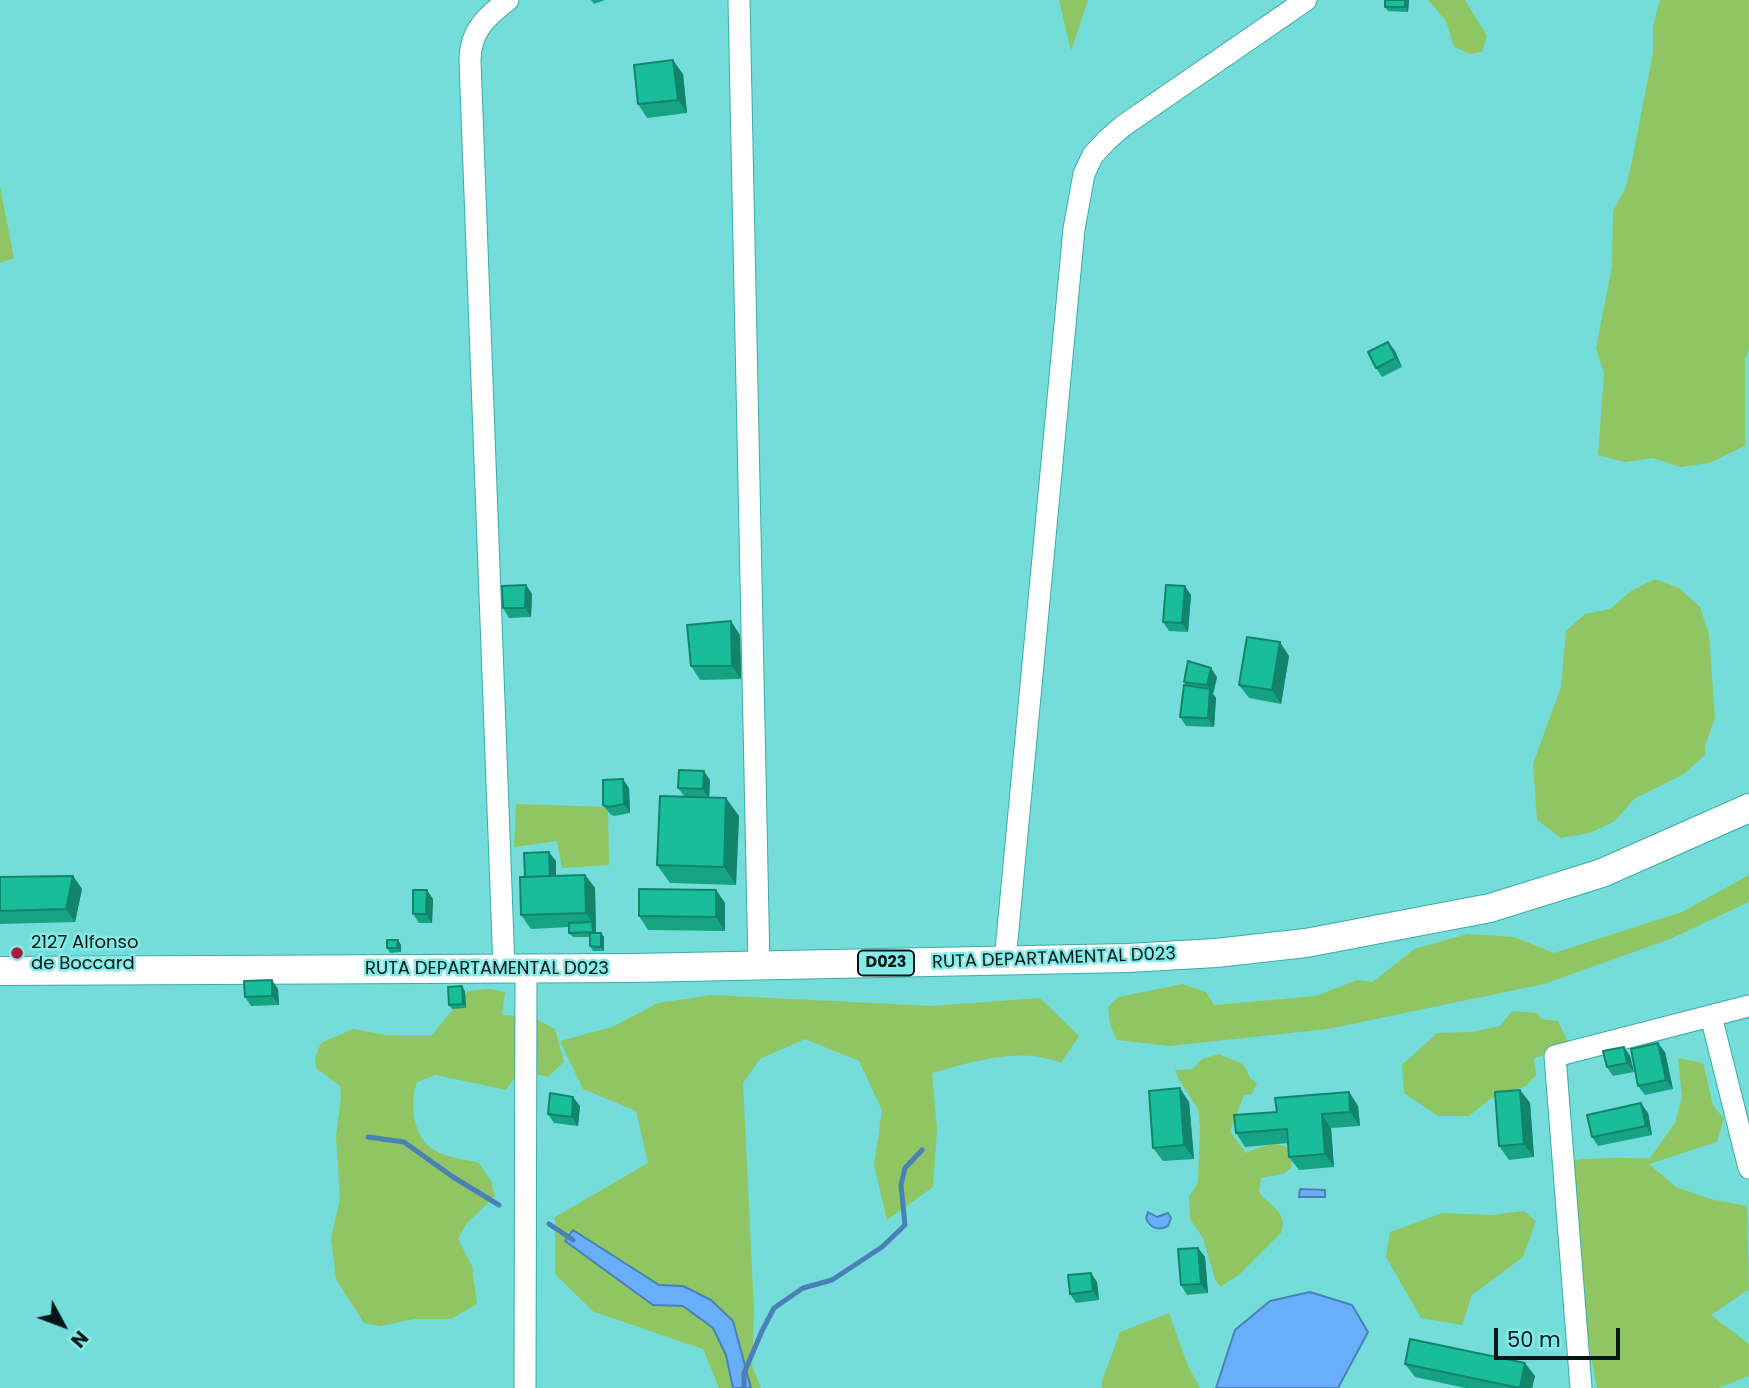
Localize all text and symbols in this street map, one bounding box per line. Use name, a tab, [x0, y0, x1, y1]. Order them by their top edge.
place label: 2127 Alfonso de Boccard	[31, 932, 139, 974]
street label: RUTA DEPARTAMENTAL D023	[932, 944, 1176, 974]
marker: 2127 Alfonso de Boccard	[9, 945, 25, 961]
road number: D023	[858, 951, 914, 976]
street label: RUTA DEPARTAMENTAL D023	[365, 958, 609, 980]
north arrow	[28, 1290, 98, 1360]
scale bar	[1497, 1314, 1623, 1358]
text: N	[64, 1325, 94, 1353]
text: 50 m	[1507, 1325, 1561, 1354]

